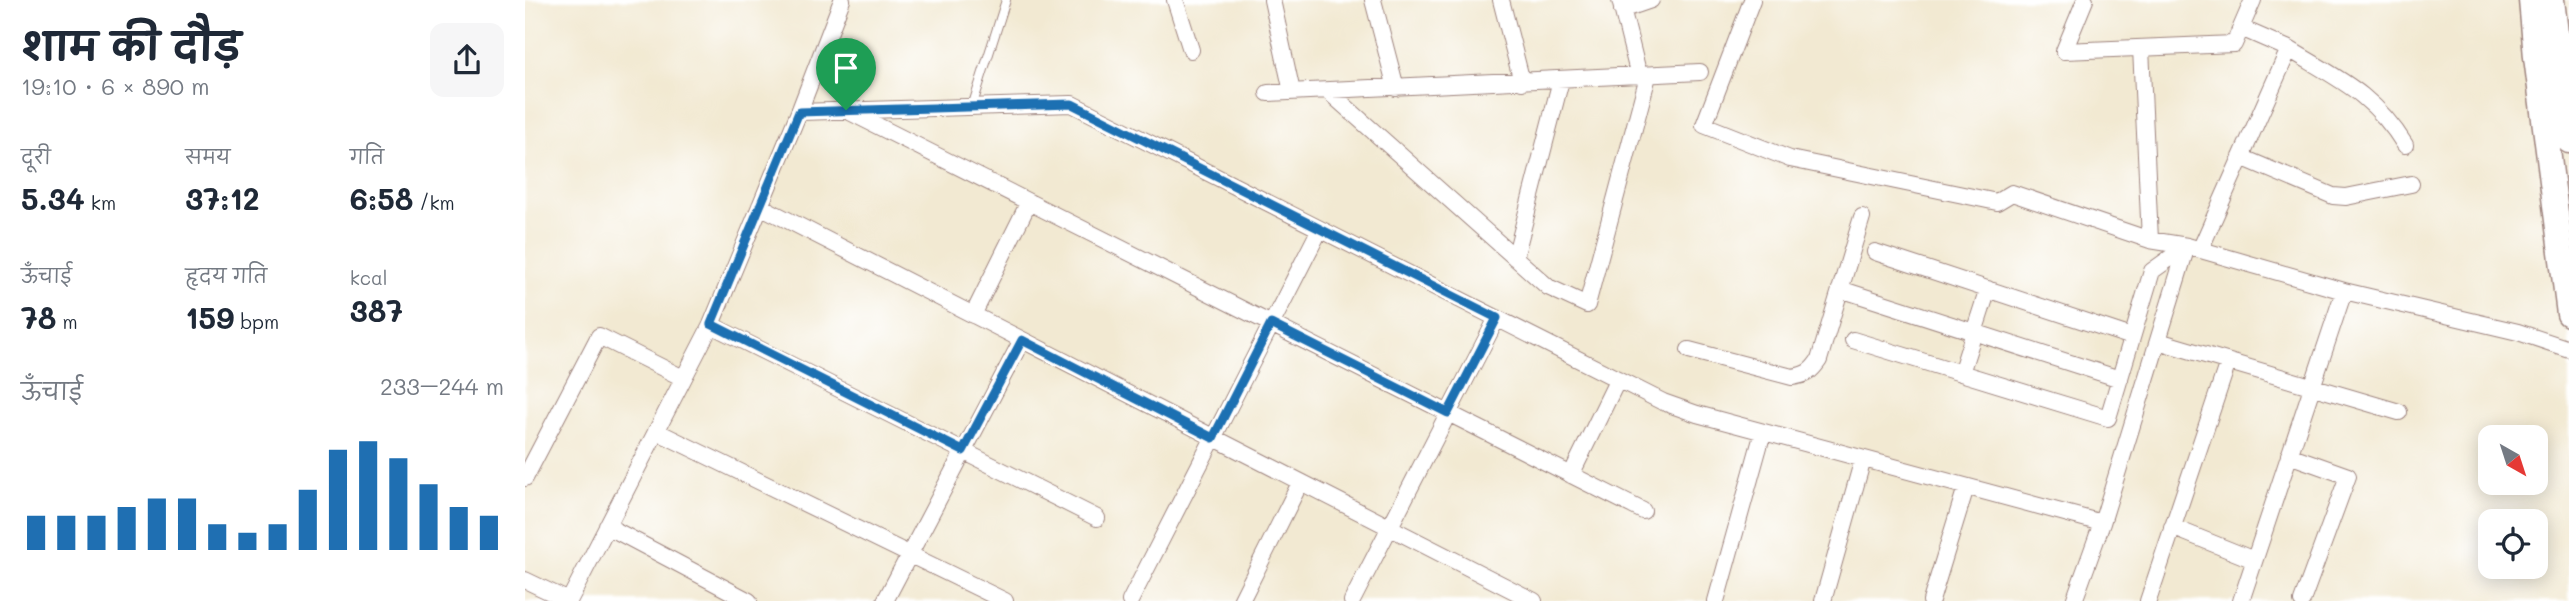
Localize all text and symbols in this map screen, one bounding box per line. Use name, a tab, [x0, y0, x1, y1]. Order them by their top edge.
text: शाम की दौड़	[21, 20, 241, 70]
button: share	[430, 23, 504, 97]
pin	[816, 38, 876, 110]
icon: arrive	[827, 49, 865, 87]
text: 19:10 · 6 × 890 m	[21, 71, 210, 101]
text: दूरी	[21, 144, 51, 169]
text: समय	[185, 144, 231, 169]
text: गति	[350, 144, 384, 169]
text: 5.34	[21, 178, 85, 218]
text: 37:12	[185, 178, 260, 218]
text: 6:58	[350, 178, 413, 218]
text: km	[85, 190, 116, 215]
text: /km	[413, 190, 455, 215]
text: ऊँचाई	[21, 263, 72, 288]
text: हृदय गति	[185, 263, 267, 288]
text: kcal	[350, 265, 388, 290]
text: 387	[350, 290, 403, 330]
text: 78	[21, 297, 56, 337]
text: 159	[185, 297, 234, 337]
text: m	[56, 309, 78, 334]
text: bpm	[234, 309, 279, 334]
text: 233–244 m	[380, 371, 504, 401]
text: ऊँचाई	[21, 376, 83, 406]
north arrow	[2478, 425, 2548, 495]
map controls	[2478, 425, 2548, 579]
button: locate	[2478, 509, 2548, 579]

